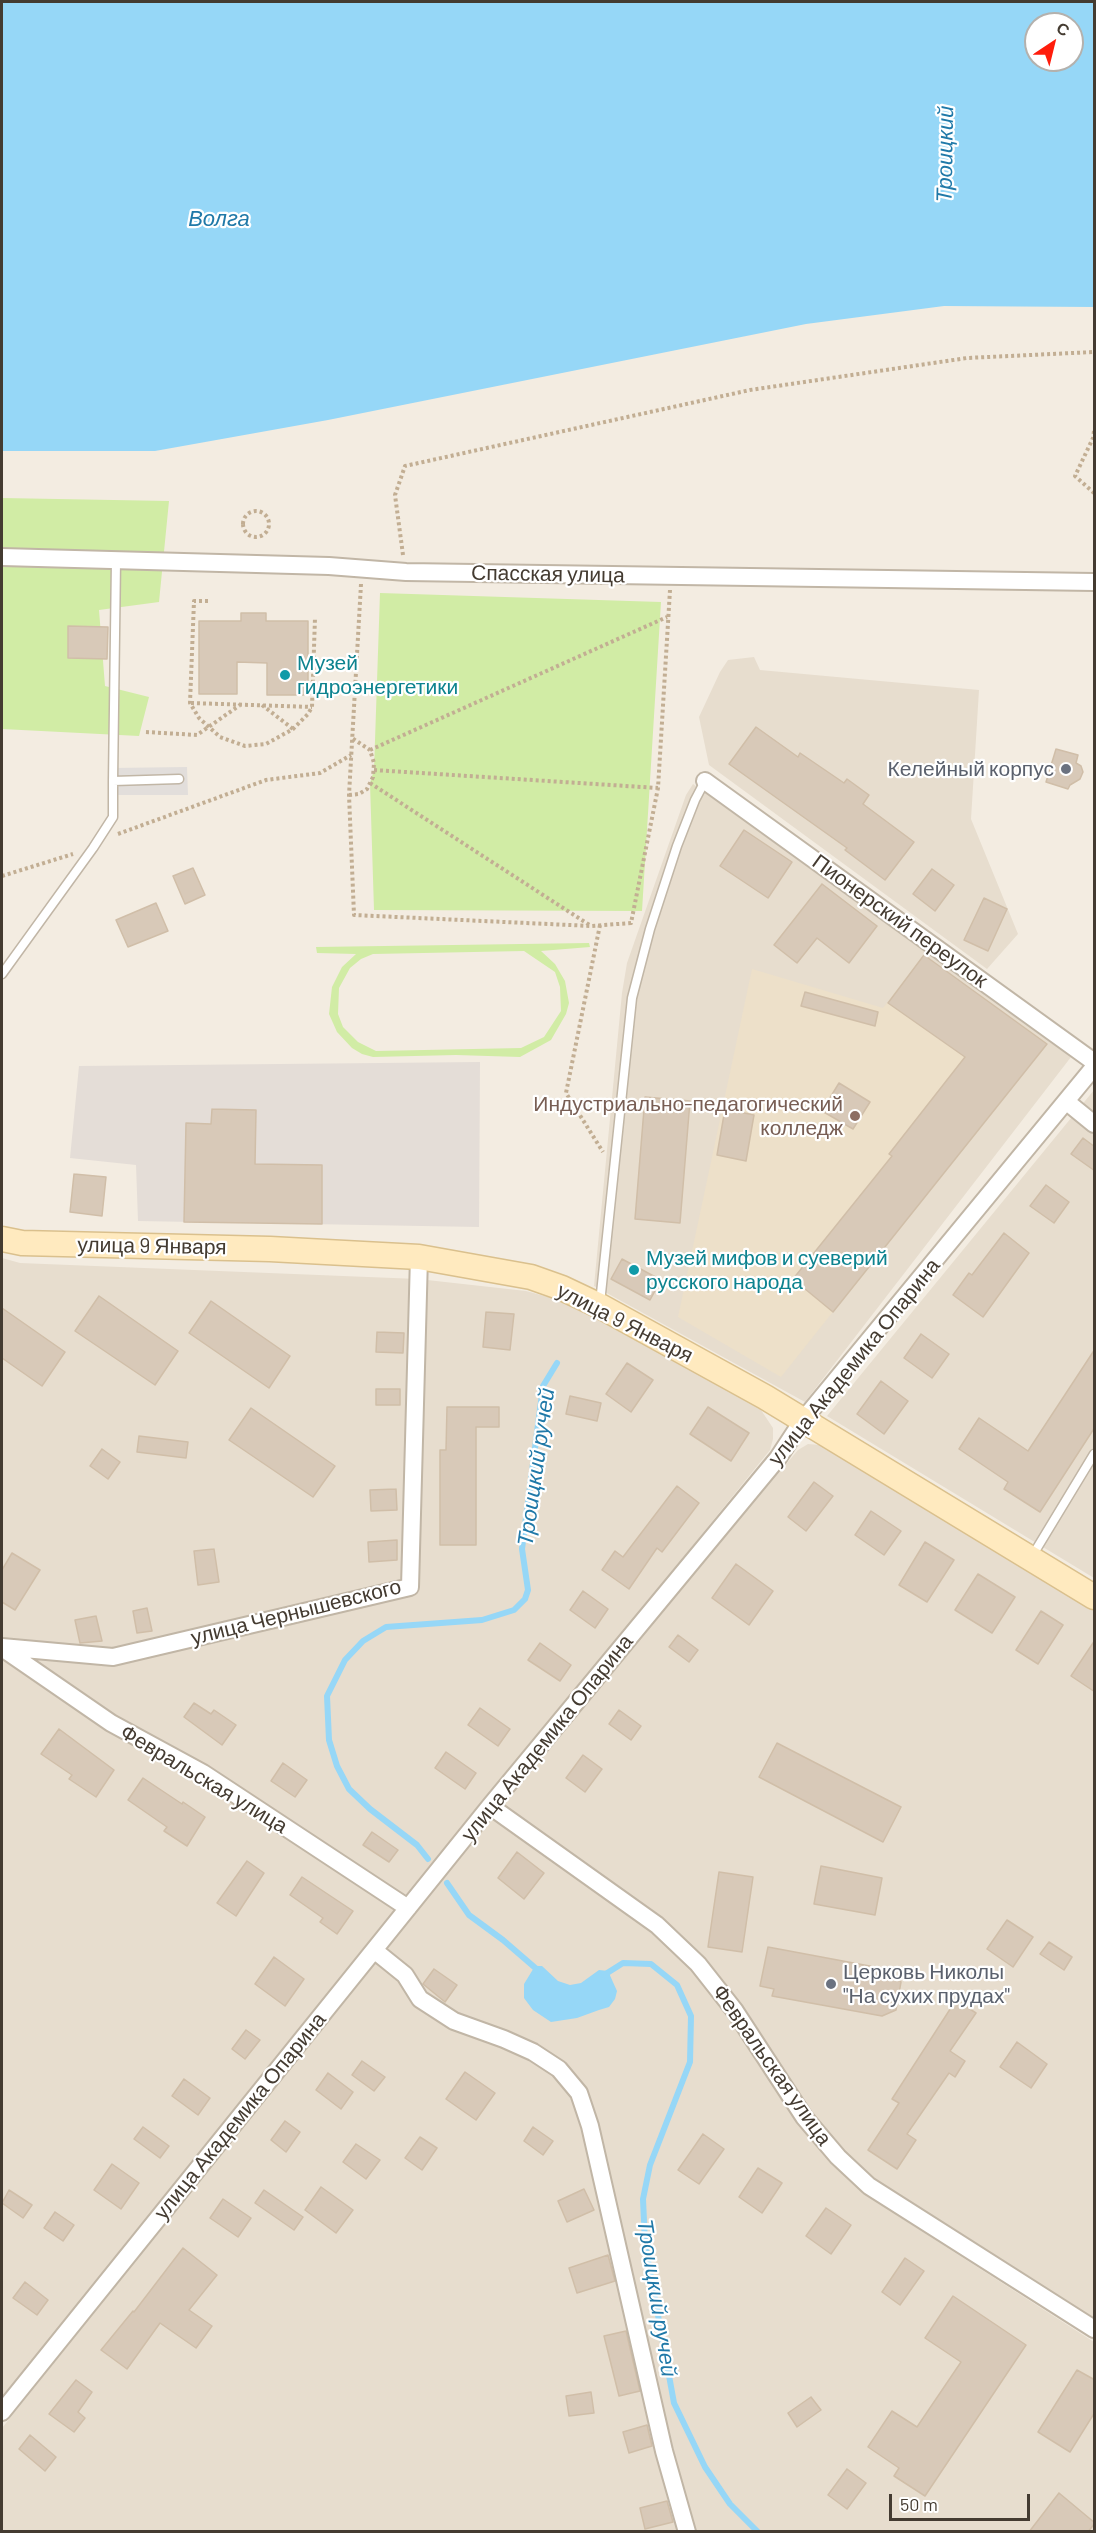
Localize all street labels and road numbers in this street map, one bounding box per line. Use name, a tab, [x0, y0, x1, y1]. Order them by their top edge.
street label: Спасская улица	[471, 560, 625, 588]
street label: Пионерский переулок	[807, 849, 993, 993]
street label: улица 9 Января	[77, 1232, 227, 1260]
street label: улица Академика Опарина	[763, 1253, 945, 1471]
street label: улица 9 Января	[553, 1278, 697, 1368]
street label: улица Чернышевского	[188, 1574, 404, 1650]
street label: улица Академика Опарина	[456, 1629, 638, 1847]
street label: Февральская улица	[116, 1719, 292, 1839]
street label: Февральская улица	[707, 1980, 837, 2150]
street label: улица Академика Опарина	[149, 2007, 331, 2225]

